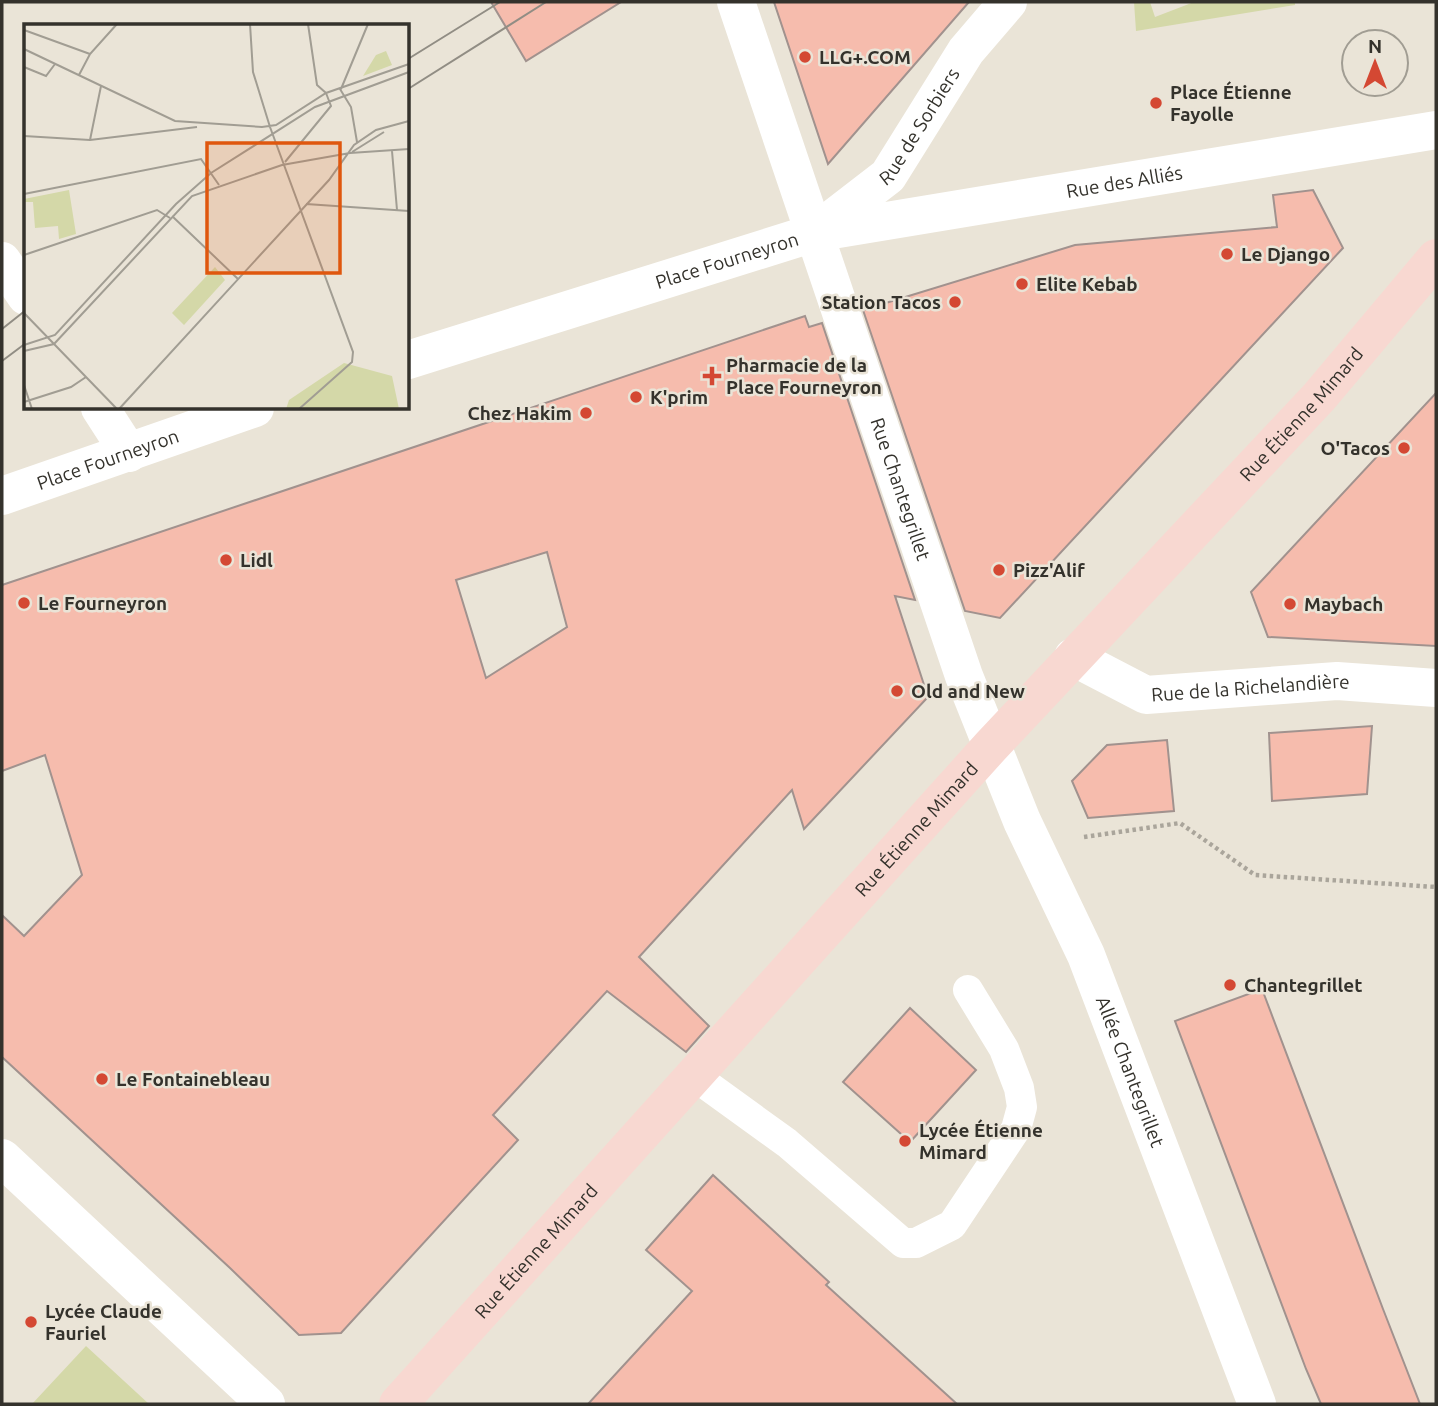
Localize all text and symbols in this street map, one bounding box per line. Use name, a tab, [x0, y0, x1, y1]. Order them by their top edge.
inset map	[24, 24, 410, 410]
north arrow	[1340, 28, 1410, 98]
text: N	[1368, 35, 1382, 57]
place label: LLG+.COM	[819, 46, 911, 68]
marker: LLG+.COM	[797, 49, 813, 65]
street label: Rue de Sorbiers	[875, 64, 964, 190]
place label: Place Étienne Fayolle	[1170, 81, 1292, 125]
marker: Place Étienne Fayolle	[1148, 95, 1164, 111]
street label: Rue des Alliés	[1065, 161, 1184, 202]
street label: Place Fourneyron	[653, 228, 801, 293]
place label: Le Django	[1241, 243, 1330, 265]
marker: Le Django	[1219, 246, 1235, 262]
place label: Elite Kebab	[1036, 273, 1138, 295]
marker: Elite Kebab	[1014, 276, 1030, 292]
place label: Station Tacos	[822, 291, 941, 313]
marker: Station Tacos	[947, 294, 963, 310]
street label: Rue Étienne Mimard	[1235, 343, 1367, 486]
place label: Pharmacie de la Place Fourneyron	[726, 354, 882, 398]
marker: Pharmacie de la Place Fourneyron	[704, 368, 720, 384]
place label: K'prim	[650, 386, 708, 408]
marker: K'prim	[628, 389, 644, 405]
place label: Chez Hakim	[468, 402, 572, 424]
marker: Chez Hakim	[578, 405, 594, 421]
street label: Rue Chantegrillet	[866, 415, 935, 564]
street label: Place Fourneyron	[34, 424, 182, 494]
place label: O'Tacos	[1321, 437, 1390, 459]
marker: O'Tacos	[1396, 440, 1412, 456]
place label: Lidl	[240, 549, 273, 571]
marker: Lidl	[218, 552, 234, 568]
place label: Pizz'Alif	[1013, 559, 1085, 581]
marker: Pizz'Alif	[991, 562, 1007, 578]
place label: Le Fourneyron	[38, 592, 167, 614]
place label: Maybach	[1304, 593, 1383, 615]
marker: Le Fourneyron	[16, 595, 32, 611]
marker: Maybach	[1282, 596, 1298, 612]
street label: Rue de la Richelandière	[1150, 670, 1350, 706]
place label: Old and New	[911, 680, 1025, 702]
marker: Old and New	[889, 683, 905, 699]
street label: Rue Étienne Mimard	[850, 757, 982, 901]
place label: Chantegrillet	[1244, 974, 1362, 996]
marker: Chantegrillet	[1222, 977, 1238, 993]
street label: Allée Chantegrillet	[1092, 993, 1169, 1151]
place label: Le Fontainebleau	[116, 1068, 270, 1090]
marker: Le Fontainebleau	[94, 1071, 110, 1087]
place label: Lycée Étienne Mimard	[919, 1119, 1043, 1163]
marker: Lycée Étienne Mimard	[897, 1133, 913, 1149]
street label: Rue Étienne Mimard	[470, 1179, 602, 1323]
place label: Lycée Claude Fauriel	[45, 1300, 162, 1344]
marker: Lycée Claude Fauriel	[23, 1314, 39, 1330]

